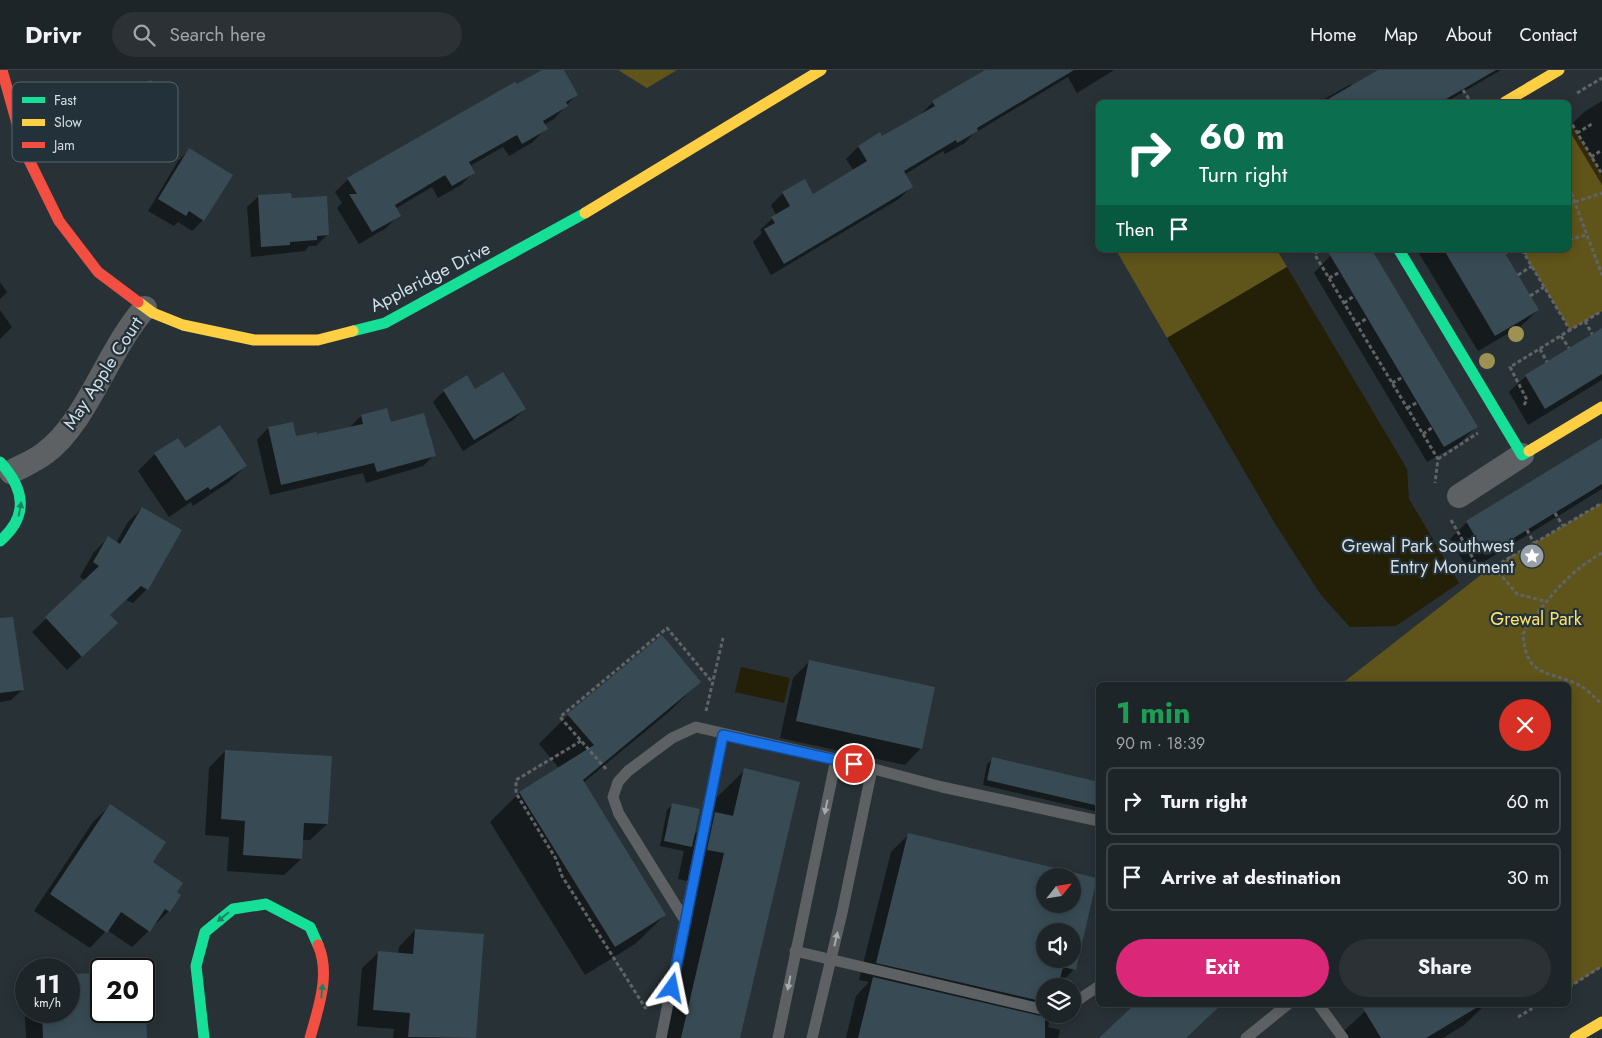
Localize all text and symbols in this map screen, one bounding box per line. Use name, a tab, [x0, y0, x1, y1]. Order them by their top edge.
search box	[112, 12, 462, 57]
text: Drivr	[25, 17, 82, 52]
icon: search	[130, 21, 158, 49]
text: Search here	[170, 21, 266, 48]
text: Home	[1310, 22, 1356, 48]
text: Map	[1384, 22, 1418, 48]
text: About	[1446, 22, 1491, 48]
text: Contact	[1519, 22, 1577, 48]
legend	[12, 82, 178, 162]
text: Fast	[54, 90, 77, 110]
text: Slow	[54, 112, 82, 132]
text: 60 m	[1199, 112, 1285, 162]
icon: right	[1116, 120, 1181, 185]
text: Jam	[52, 135, 75, 155]
text: Turn right	[1199, 158, 1287, 190]
icon: arrive	[1165, 215, 1193, 243]
text: Then	[1116, 216, 1155, 243]
street label: Appleridge Drive	[365, 235, 495, 319]
street label: May Apple Court	[57, 311, 150, 435]
one-way arrow	[16, 501, 24, 517]
place label: Grewal Park Southwest Entry Monument	[1342, 533, 1515, 580]
place icon: Grewal Park Southwest Entry Monument	[1519, 543, 1545, 569]
park label: Grewal Park	[1490, 606, 1582, 632]
text: 1 min	[1116, 691, 1190, 734]
button: close	[1499, 699, 1551, 751]
text: 90 m · 18:39	[1116, 732, 1205, 755]
pin	[833, 743, 875, 785]
icon: arrive	[840, 750, 868, 778]
icon: right	[1118, 787, 1146, 815]
text: Turn right	[1161, 788, 1247, 815]
text: 60 m	[1506, 788, 1549, 815]
one-way arrow	[822, 799, 830, 815]
icon: arrive	[1118, 863, 1146, 891]
text: Arrive at destination	[1161, 864, 1341, 891]
text: 30 m	[1507, 864, 1549, 891]
north arrow	[1036, 868, 1081, 912]
map controls	[1036, 868, 1081, 1023]
one-way arrow	[217, 912, 230, 923]
button: sound	[1036, 923, 1081, 968]
one-way arrow	[832, 932, 840, 947]
button: Exit	[1116, 939, 1329, 997]
button: Share	[1339, 939, 1551, 997]
speed limit sign: 20	[90, 958, 155, 1023]
position arrow	[645, 961, 697, 1013]
text: 11	[35, 966, 60, 1002]
one-way arrow	[785, 975, 793, 991]
button: layers	[1036, 978, 1081, 1023]
one-way arrow	[318, 982, 326, 998]
text: km/h	[34, 994, 61, 1012]

